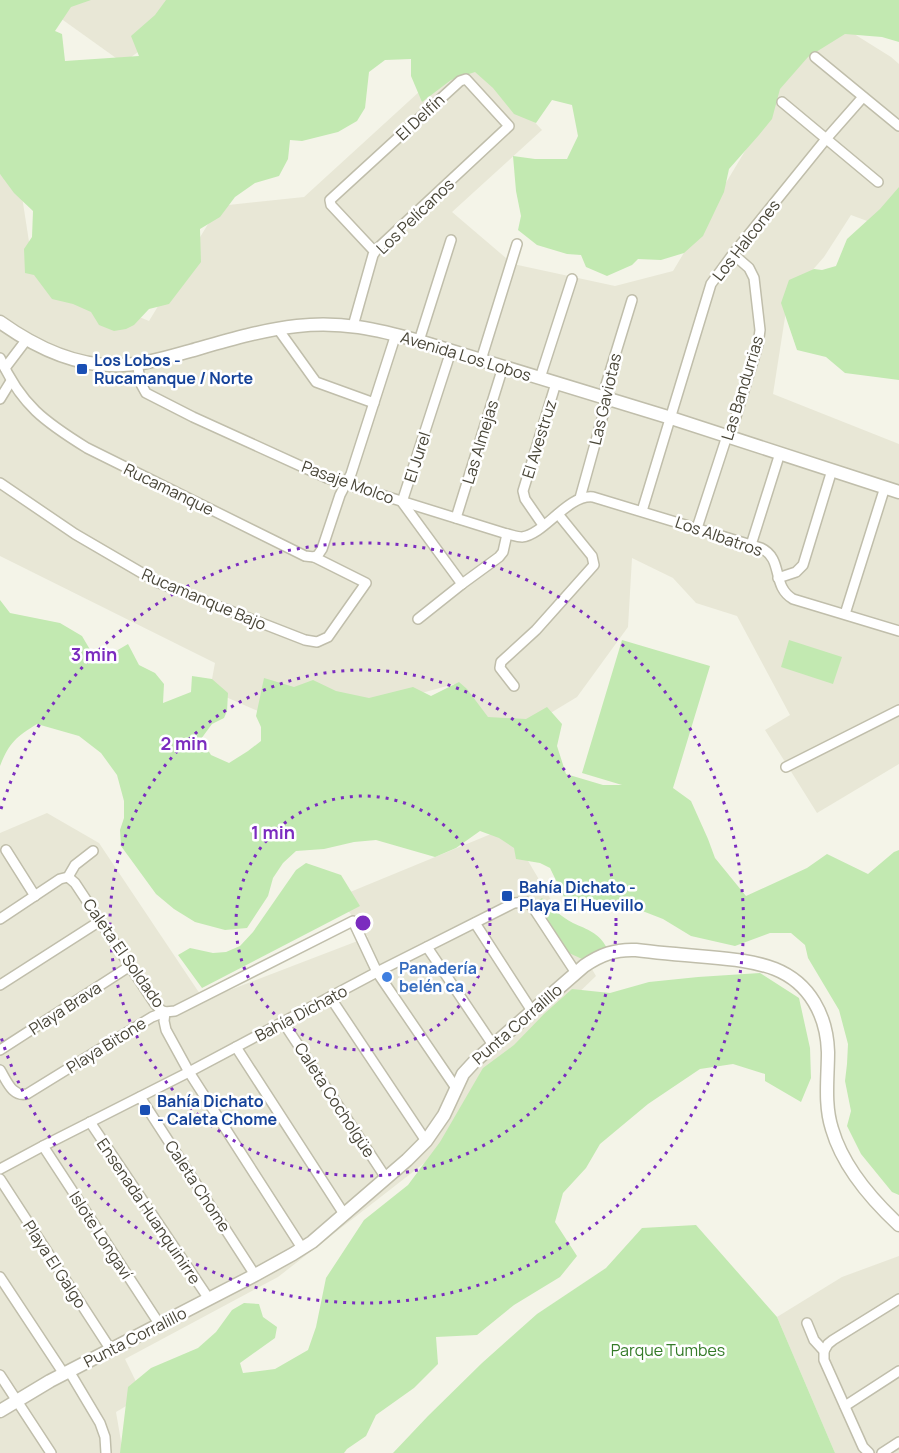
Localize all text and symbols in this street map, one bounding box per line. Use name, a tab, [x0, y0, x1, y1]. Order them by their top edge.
street label: El Delfín	[391, 89, 449, 145]
street label: Los Pelícanos	[371, 173, 459, 259]
street label: Los Halcones	[707, 195, 785, 285]
street label: Avenida Los Lobos	[398, 326, 534, 386]
street label: Las Bandurrias	[716, 333, 768, 443]
place label: Los Lobos - Rucamanque / Norte	[94, 349, 254, 389]
street label: Las Gaviotas	[584, 351, 626, 447]
marker: Los Lobos - Rucamanque / Norte	[75, 362, 89, 376]
street label: Las Almejas	[457, 397, 503, 487]
street label: El Avestruz	[517, 397, 561, 481]
street label: El Jurel	[399, 429, 435, 485]
street label: Pasaje Molco	[299, 455, 397, 509]
street label: Rucamanque	[120, 458, 218, 520]
street label: Los Albatros	[672, 511, 766, 561]
street label: Rucamanque Bajo	[139, 563, 269, 635]
text: 3 min	[71, 642, 117, 666]
text: 2 min	[161, 731, 207, 755]
text: 1 min	[251, 820, 295, 844]
place label: Bahía Dichato - Playa El Huevillo	[519, 876, 644, 916]
marker: Bahía Dichato - Playa El Huevillo	[500, 889, 514, 903]
street label: Caleta El Soldado	[78, 894, 170, 1012]
centre of rings	[353, 913, 373, 933]
place label: Panadería belén ca	[399, 957, 477, 997]
marker: Panadería belén ca	[380, 970, 394, 984]
street label: Playa Brava	[24, 976, 106, 1040]
street label: Punta Corralillo	[467, 979, 567, 1069]
street label: Bahía Dichato	[251, 980, 351, 1046]
street label: Playa Bitone	[62, 1012, 150, 1078]
street label: Caleta Cocholgüe	[290, 1038, 380, 1162]
place label: Bahía Dichato - Caleta Chome	[157, 1090, 277, 1130]
marker: Bahía Dichato - Caleta Chome	[138, 1103, 152, 1117]
street label: Ensenada Huanquinirre	[92, 1134, 206, 1288]
street label: Caleta Chome	[160, 1136, 236, 1236]
street label: Islote Longaví	[64, 1187, 138, 1284]
street label: Playa El Galgo	[18, 1216, 92, 1312]
street label: Punta Corralillo	[80, 1302, 190, 1372]
park label: Parque Tumbes	[611, 1339, 725, 1361]

